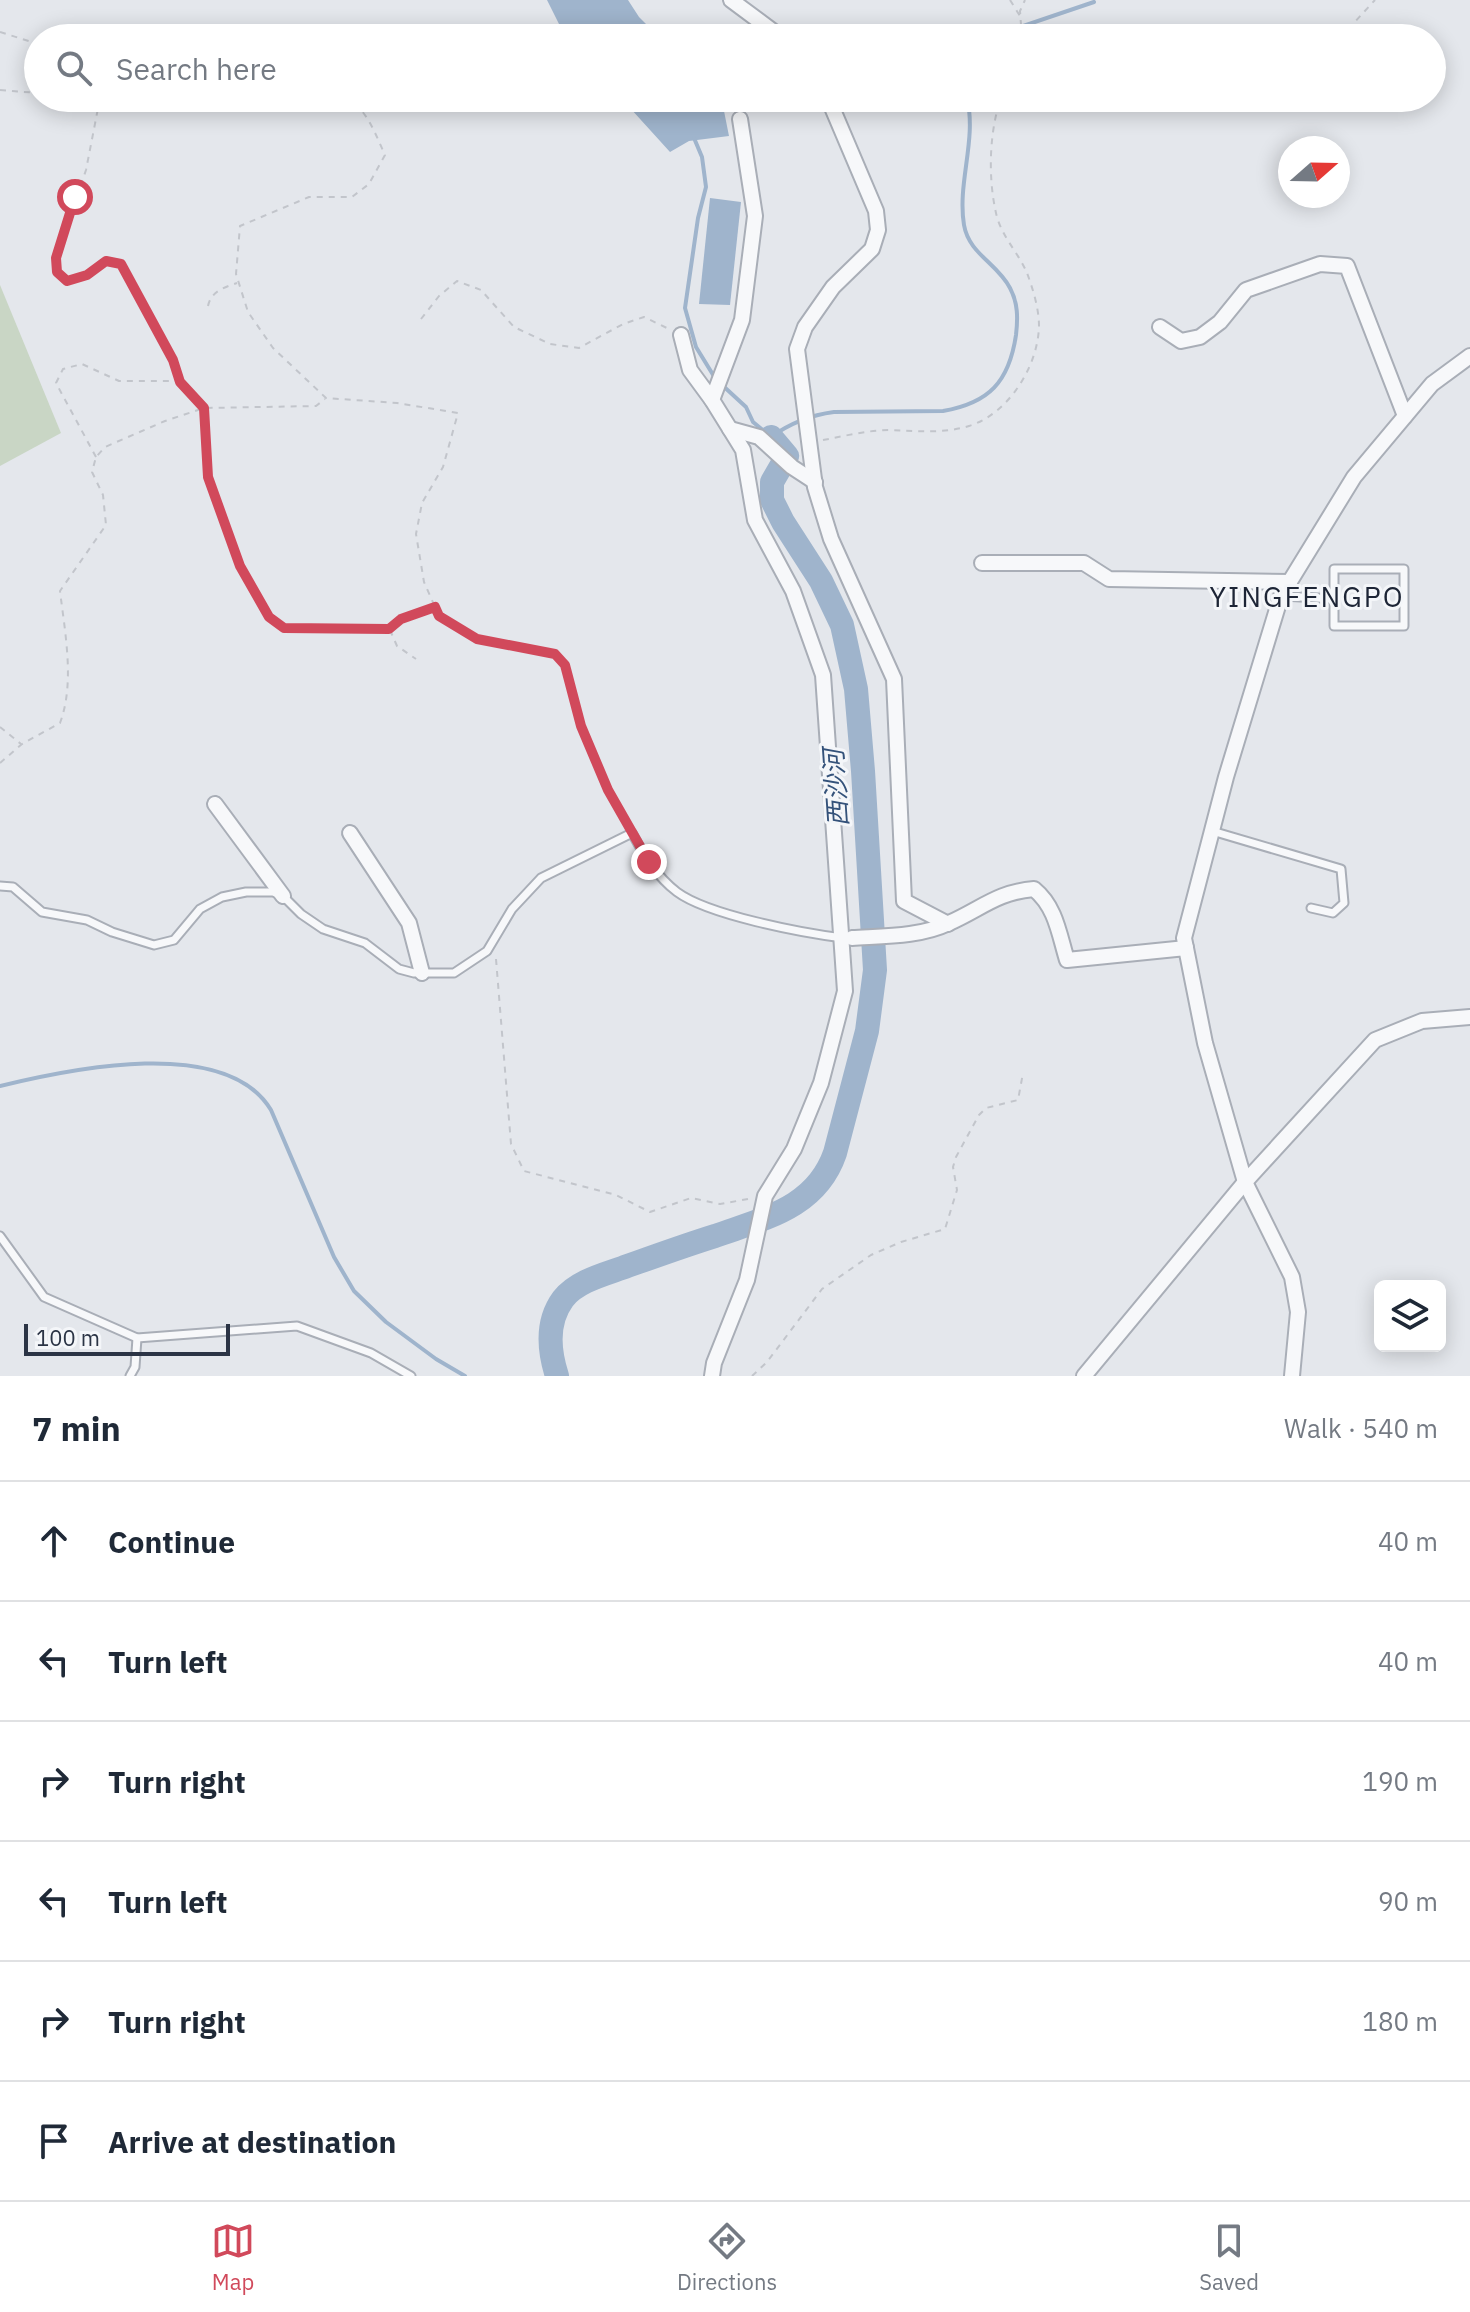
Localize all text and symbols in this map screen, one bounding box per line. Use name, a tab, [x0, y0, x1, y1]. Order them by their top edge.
search box	[24, 24, 1446, 112]
icon: search	[52, 46, 96, 90]
text: Search here	[116, 49, 277, 88]
north arrow	[1278, 136, 1350, 208]
route start	[57, 179, 93, 215]
district label: YINGFENGPO	[1209, 578, 1405, 615]
water label: 西沙河	[815, 743, 855, 828]
route end	[631, 844, 667, 880]
map controls	[1374, 1280, 1446, 1352]
button: layers	[1374, 1280, 1446, 1352]
scale bar	[24, 1320, 230, 1356]
text: 100 m	[36, 1323, 100, 1352]
text: 7 min	[32, 1406, 121, 1450]
text: Walk · 540 m	[1284, 1411, 1438, 1445]
icon: ahead	[32, 1519, 76, 1563]
text: Continue	[108, 1522, 235, 1561]
text: 40 m	[1378, 1524, 1438, 1558]
icon: left	[32, 1639, 76, 1683]
text: Turn left	[108, 1642, 227, 1681]
text: 40 m	[1378, 1644, 1438, 1678]
icon: right	[32, 1759, 76, 1803]
text: Turn right	[108, 1762, 246, 1801]
text: 190 m	[1362, 1764, 1438, 1798]
icon: left	[32, 1879, 76, 1923]
text: Turn left	[108, 1882, 227, 1921]
text: 90 m	[1378, 1884, 1438, 1918]
icon: right	[32, 1999, 76, 2043]
text: Turn right	[108, 2002, 246, 2041]
text: 180 m	[1362, 2004, 1438, 2038]
icon: arrive	[32, 2119, 76, 2163]
text: Arrive at destination	[108, 2122, 396, 2161]
tab: Map	[211, 2219, 255, 2296]
tab: Directions	[677, 2219, 777, 2296]
tab: Saved	[1199, 2219, 1259, 2296]

